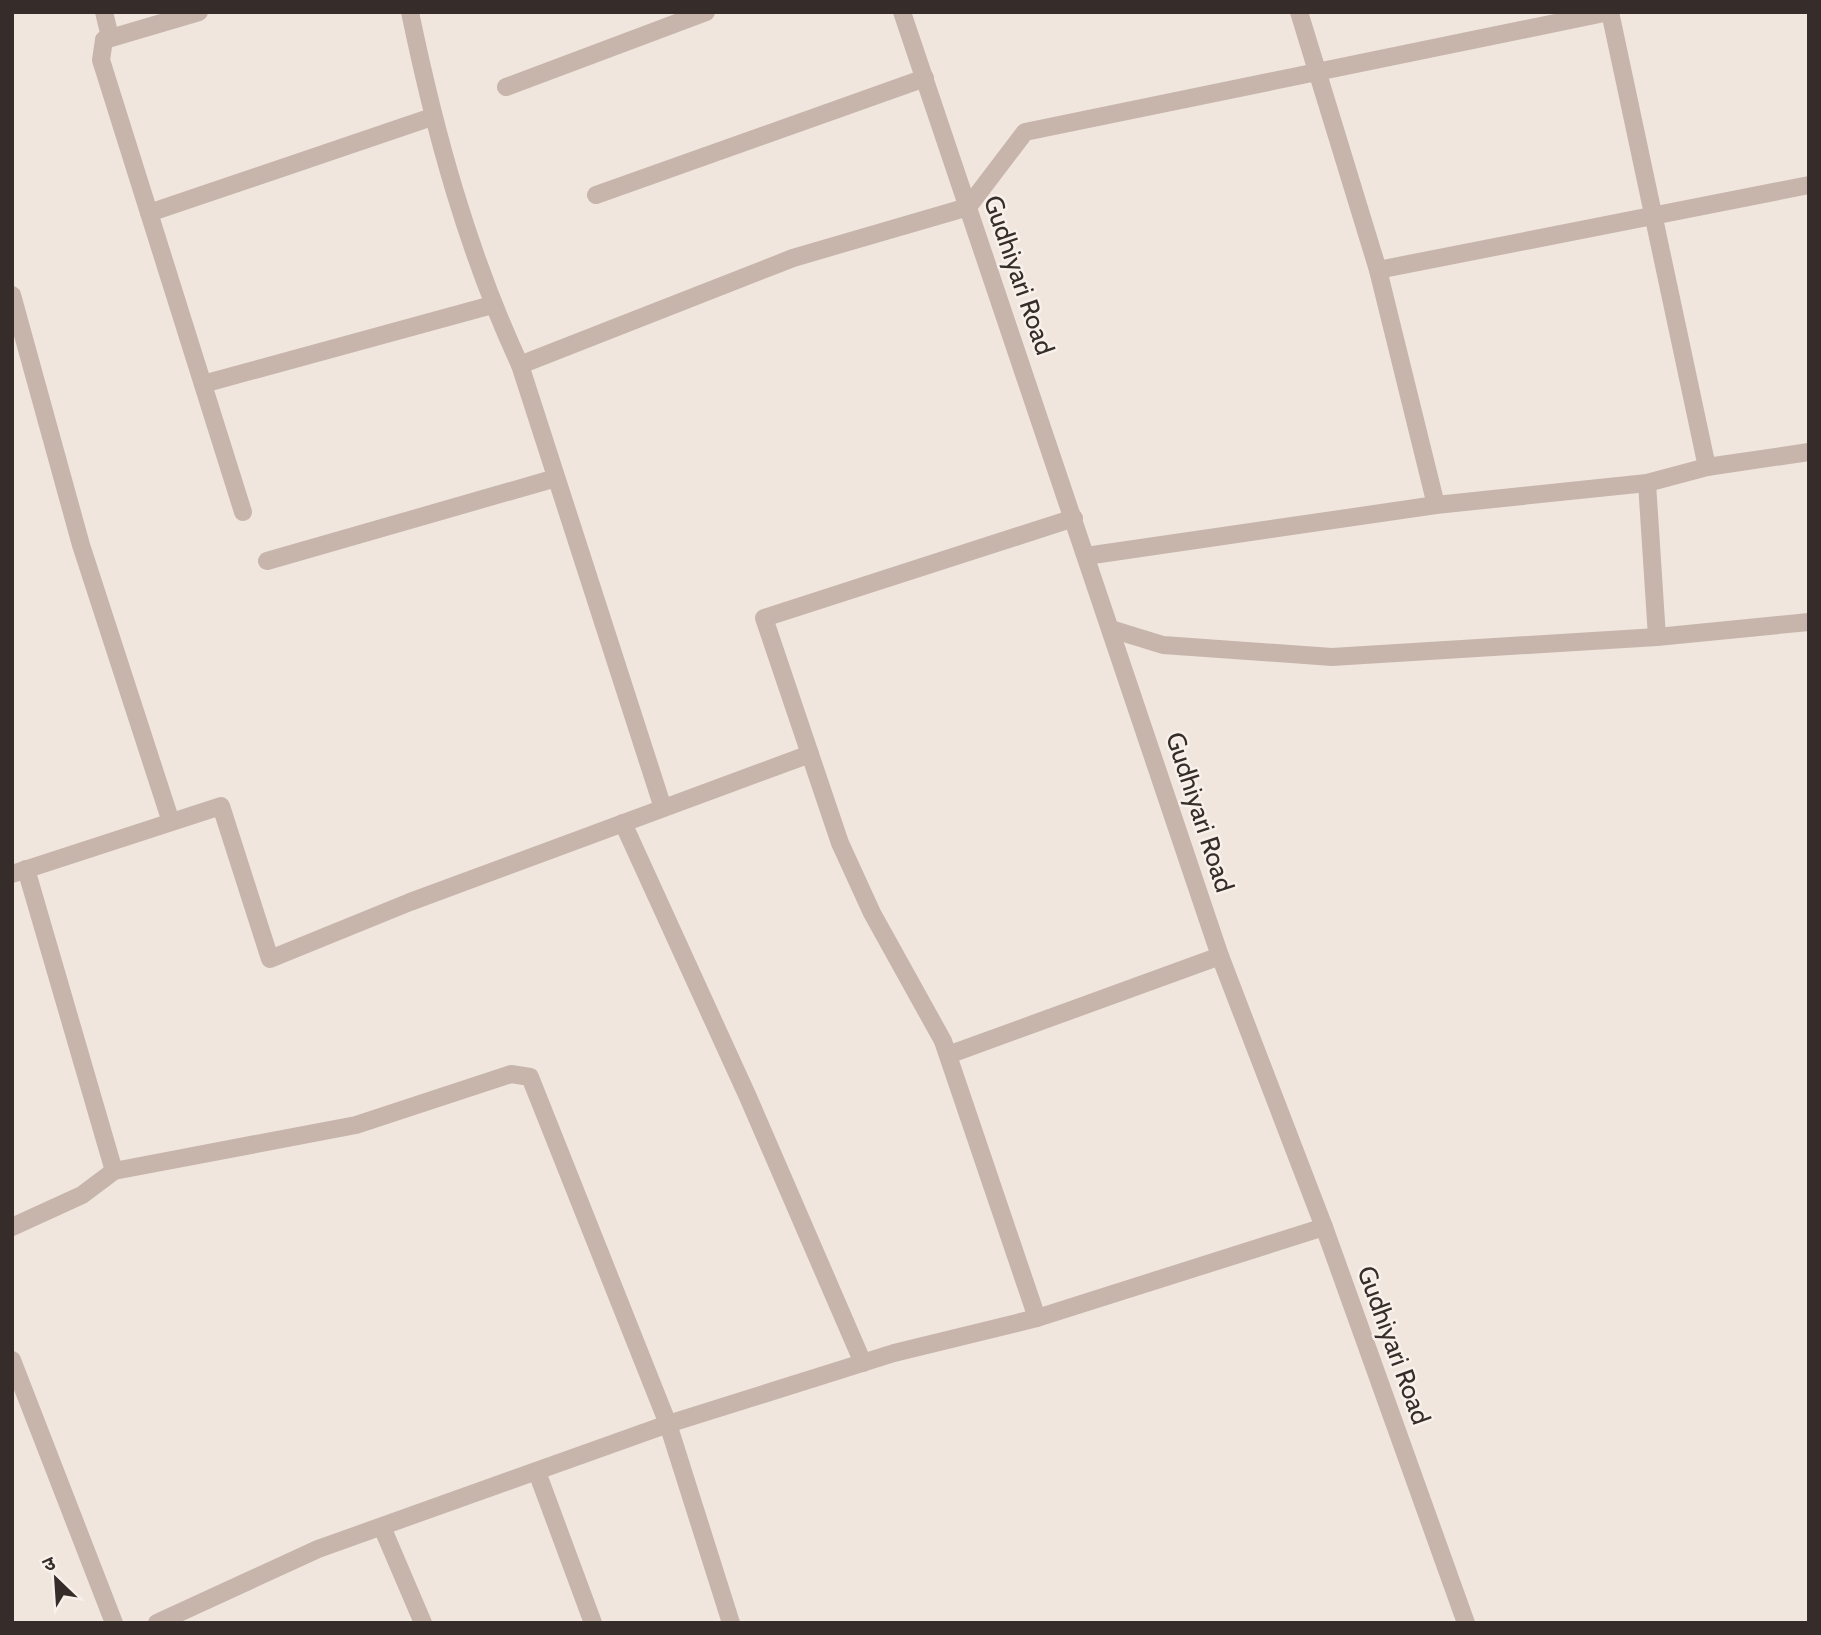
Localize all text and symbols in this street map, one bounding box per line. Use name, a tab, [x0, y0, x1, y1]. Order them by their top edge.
street label: Gudhiyari Road	[977, 191, 1061, 359]
street label: Gudhiyari Road	[1159, 728, 1241, 896]
street label: Gudhiyari Road	[1351, 1261, 1437, 1429]
north arrow	[21, 1544, 91, 1614]
text: उ	[39, 1551, 60, 1577]

